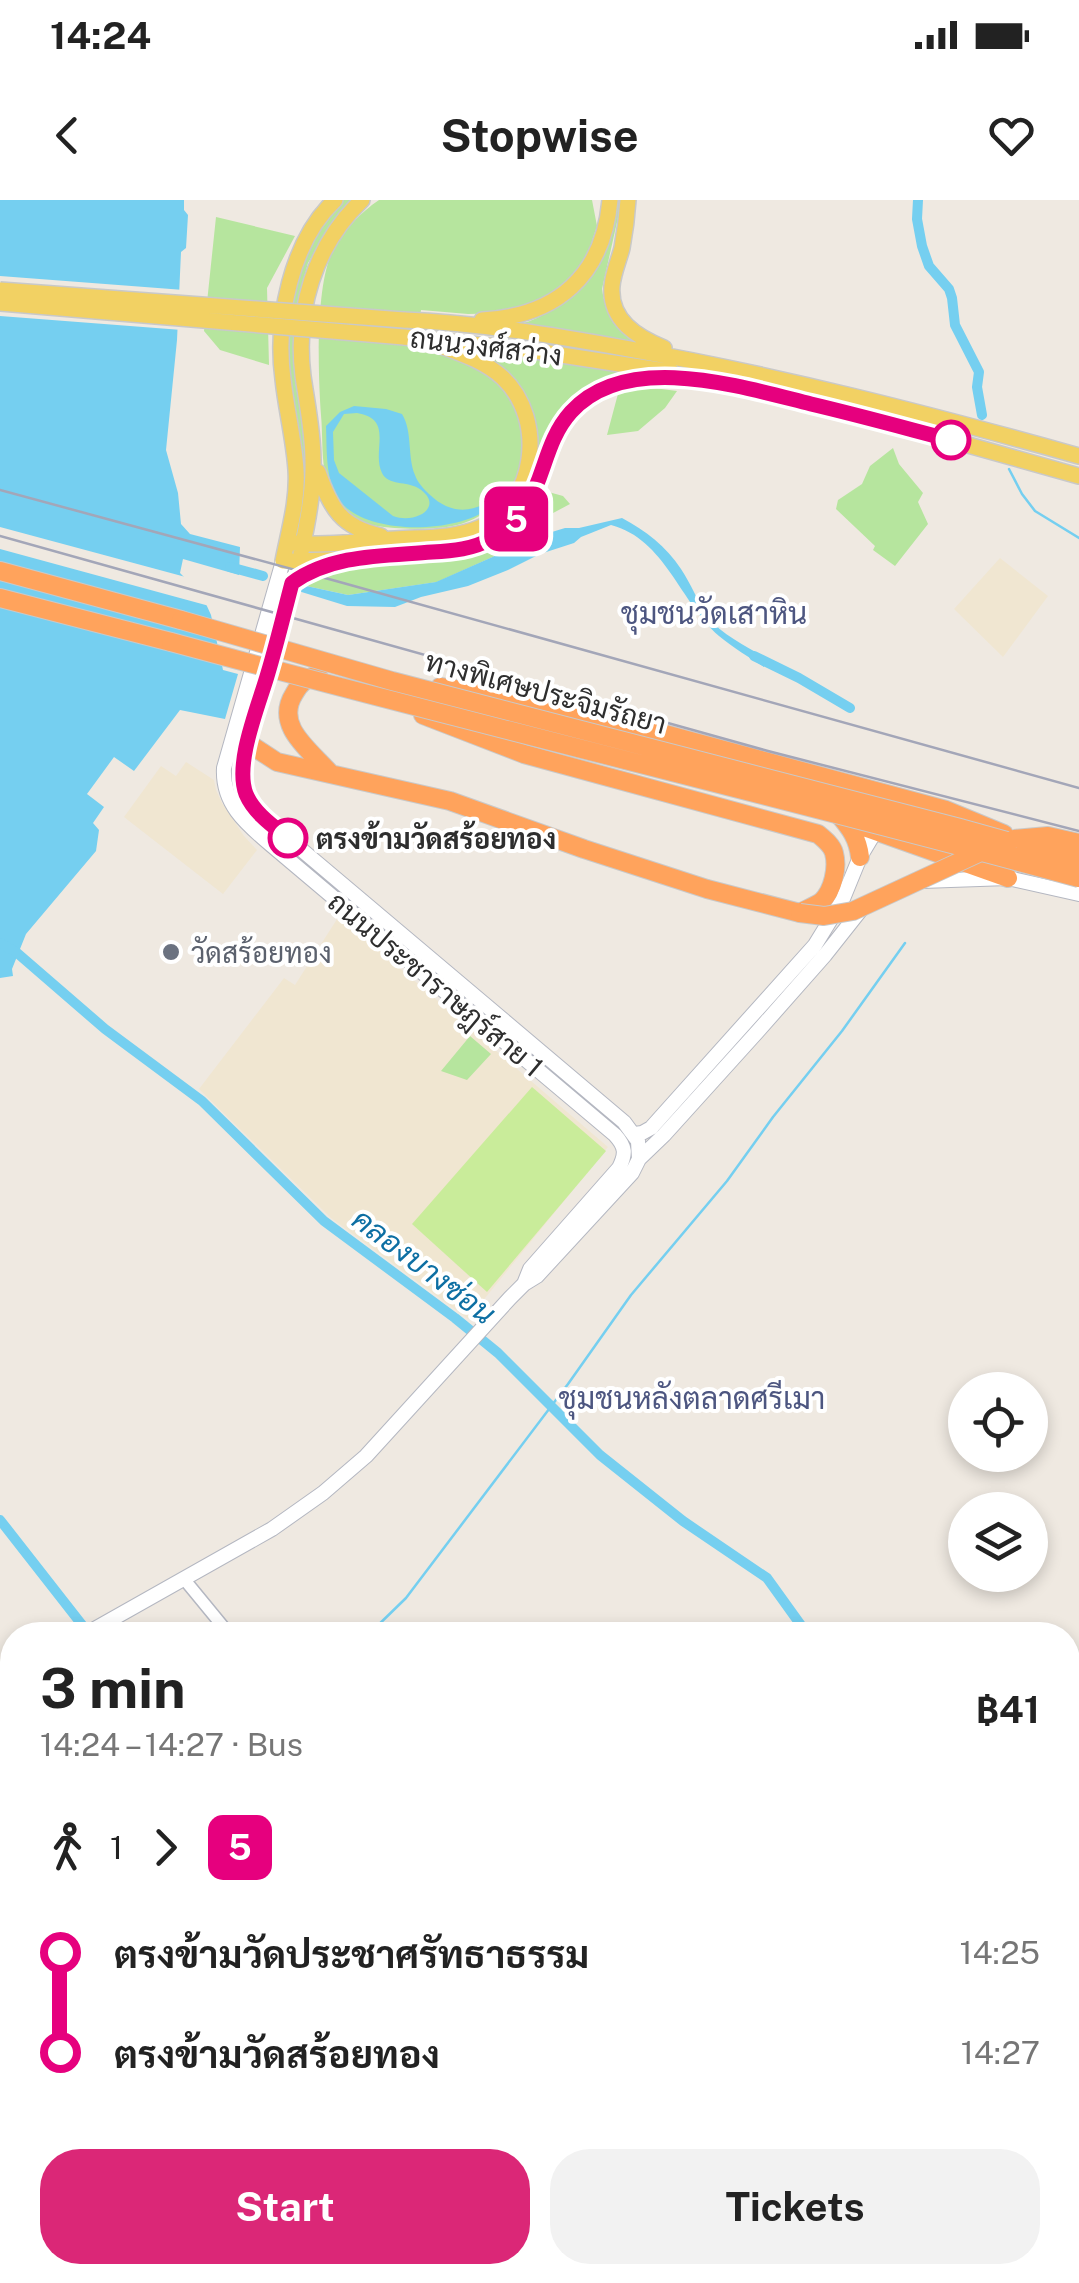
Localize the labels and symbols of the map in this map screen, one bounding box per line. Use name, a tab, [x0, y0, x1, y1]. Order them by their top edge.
street label: ถนนวงศ์สว่าง	[408, 318, 564, 372]
unlabelled marker	[932, 421, 970, 459]
line badge: 5	[484, 486, 548, 552]
district label: ชุมชนวัดเสาหิน	[621, 595, 807, 635]
street label: ทางพิเศษประจิมรัถยา	[422, 643, 670, 740]
marker: ตรงข้ามวัดสร้อยทอง	[269, 819, 307, 857]
place label: ตรงข้ามวัดสร้อยทอง	[316, 820, 556, 855]
street label: ถนนประชาราษฎร์สาย 1	[319, 883, 551, 1087]
place label: วัดสร้อยทอง	[191, 935, 332, 969]
marker: วัดสร้อยทอง	[160, 941, 182, 963]
water label: คลองบางซ่อน	[346, 1201, 502, 1331]
district label: ชุมชนหลังตลาดศรีเมา	[559, 1380, 825, 1420]

